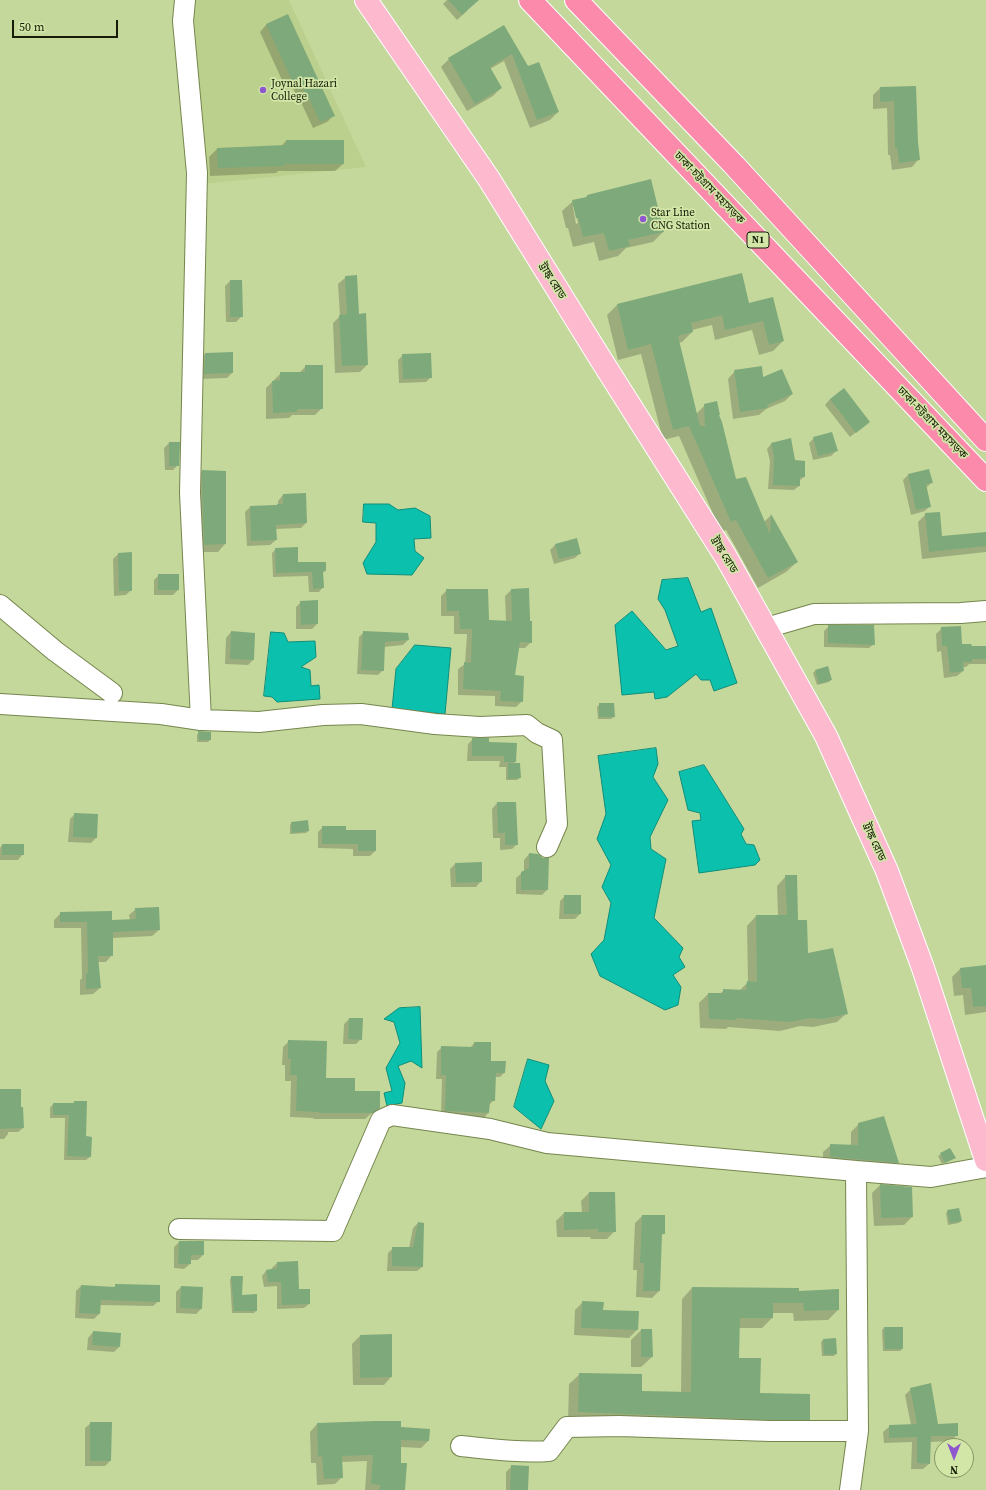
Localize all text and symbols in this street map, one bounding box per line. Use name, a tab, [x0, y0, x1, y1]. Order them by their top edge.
scale bar	[14, 12, 120, 38]
text: 50 m	[19, 19, 45, 35]
place label: Joynal Hazari College	[271, 77, 337, 103]
marker: Joynal Hazari College	[258, 85, 268, 95]
street label: ঢাকা-চট্টগ্রাম মহাসড়ক	[671, 149, 747, 227]
place label: Star Line CNG Station	[651, 206, 710, 232]
marker: Star Line CNG Station	[638, 214, 648, 224]
road number: N1	[747, 232, 769, 248]
street label: ট্রাঙ্ক রোড	[536, 260, 568, 302]
street label: ঢাকা-চট্টগ্রাম মহাসড়ক	[894, 384, 970, 462]
street label: ট্রাঙ্ক রোড	[708, 534, 740, 576]
street label: ট্রাঙ্ক রোড	[860, 821, 888, 863]
north arrow	[934, 1438, 974, 1478]
text: N	[950, 1462, 958, 1477]

